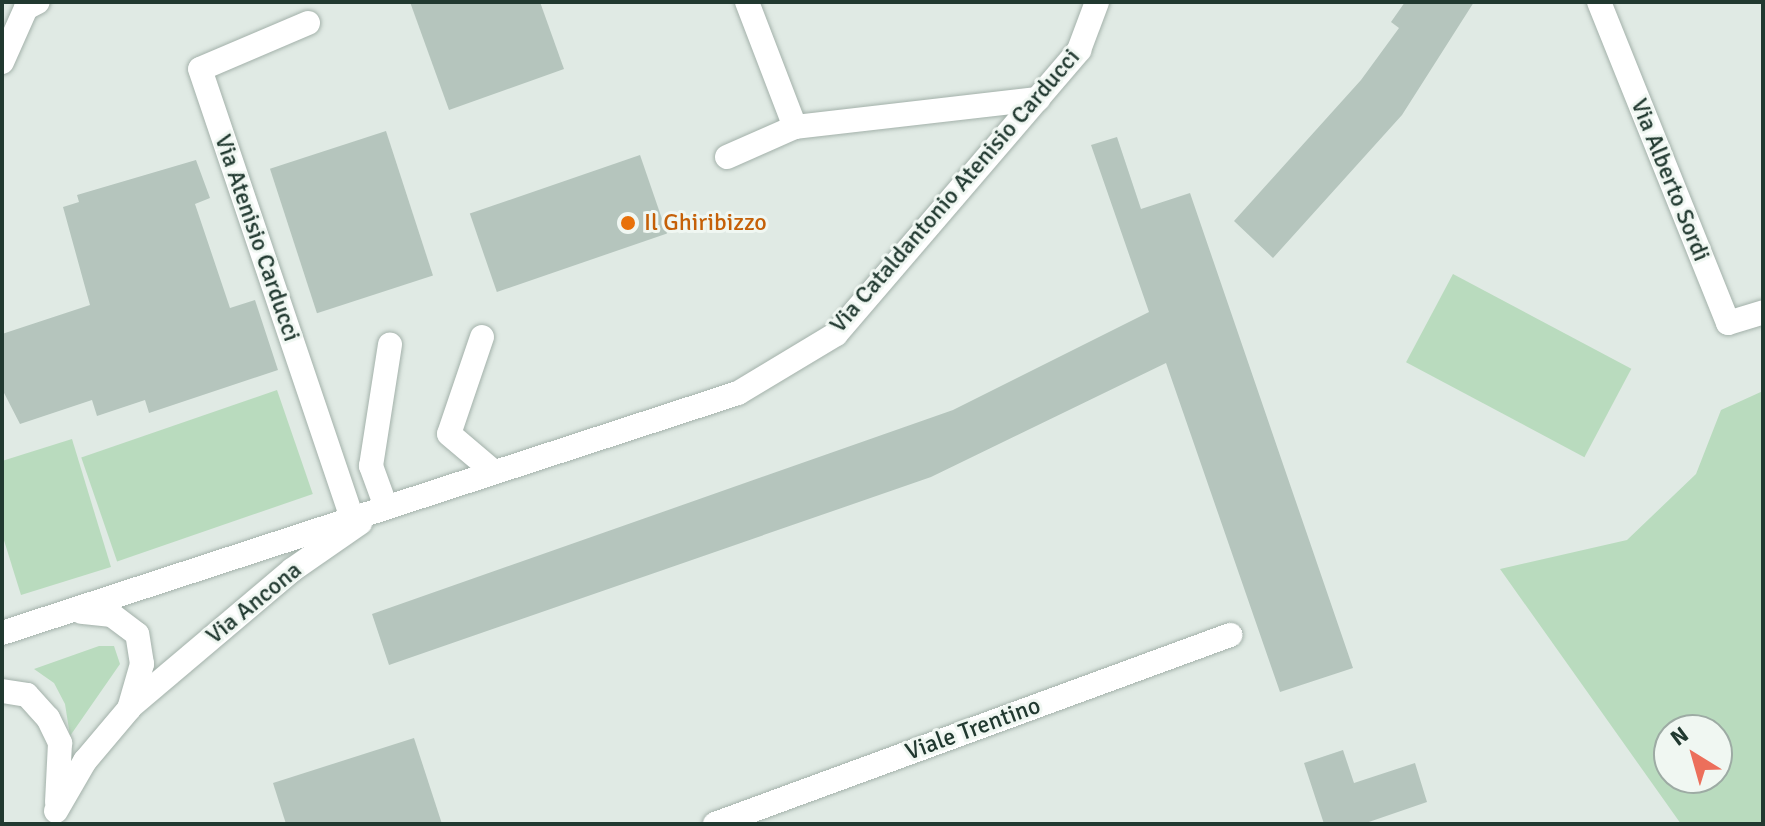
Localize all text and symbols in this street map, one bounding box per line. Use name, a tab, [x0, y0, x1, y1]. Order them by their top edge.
street label: Via Cataldantonio Atenisio Carducci	[824, 43, 1086, 339]
street label: Via Alberto Sordi	[1624, 95, 1716, 265]
street label: Via Atenisio Carducci	[208, 131, 306, 345]
place label: Il Ghiribizzo	[644, 209, 767, 237]
marker: Il Ghiribizzo	[619, 214, 637, 232]
street label: Via Ancona	[200, 556, 308, 650]
street label: Viale Trentino	[902, 691, 1044, 767]
north arrow	[1653, 714, 1733, 794]
text: N	[1665, 721, 1694, 751]

